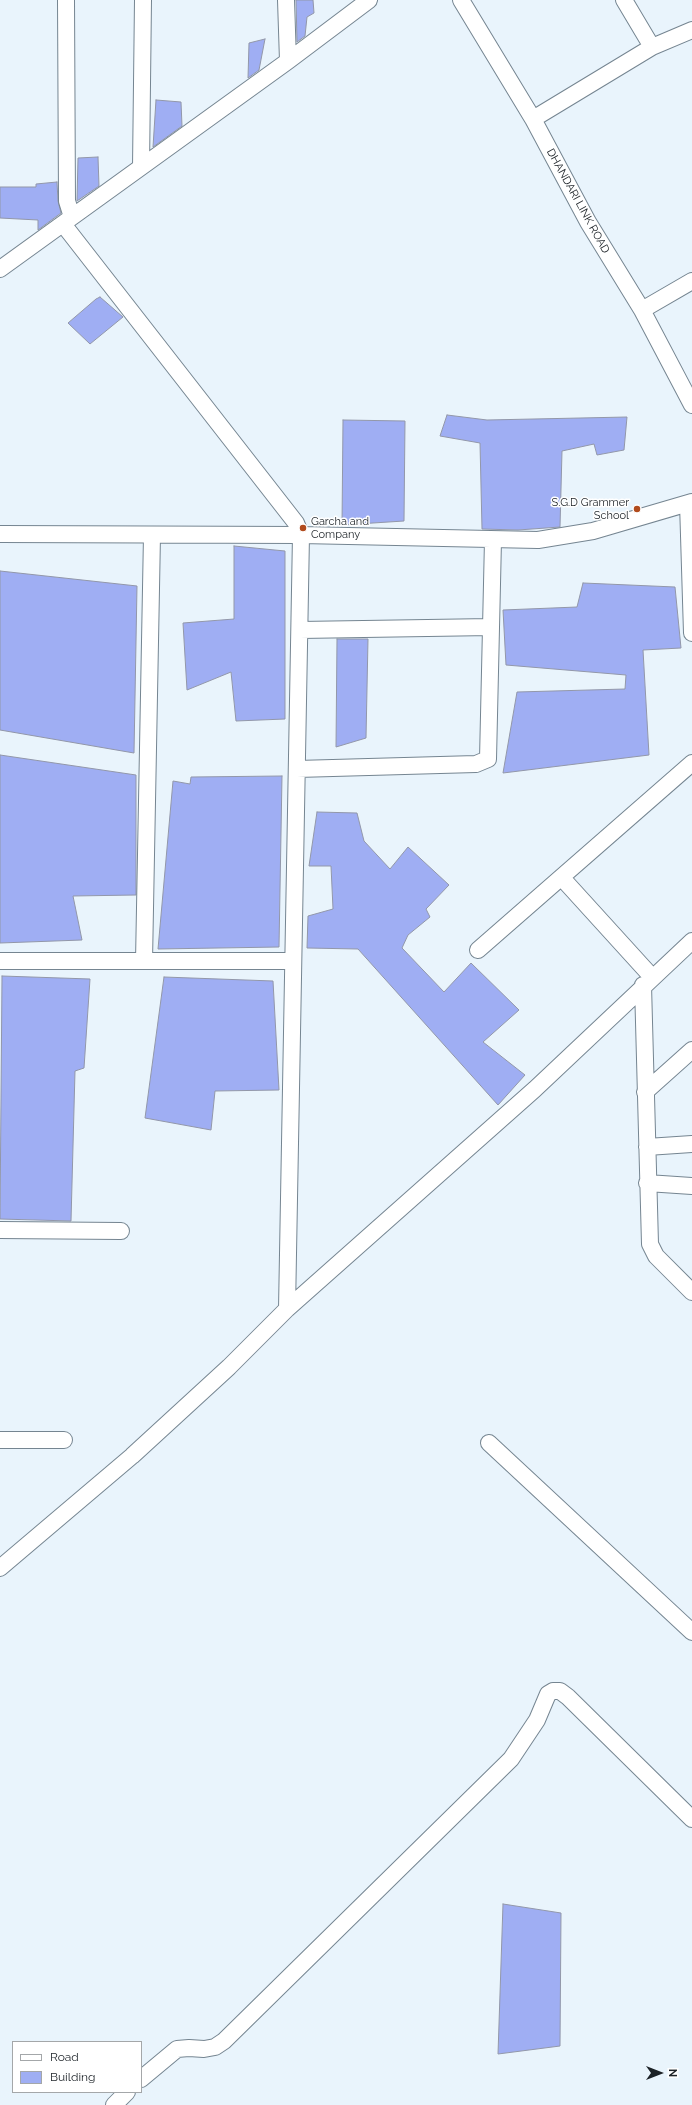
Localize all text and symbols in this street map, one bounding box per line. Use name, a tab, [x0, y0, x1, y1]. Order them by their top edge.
street label: DHANDARI LINK ROAD	[544, 146, 612, 256]
place label: S.G.D Grammer School	[552, 496, 629, 522]
marker: S.G.D Grammer School	[632, 504, 642, 514]
place label: Garcha and Company	[311, 515, 369, 541]
marker: Garcha and Company	[298, 523, 308, 533]
legend	[12, 2041, 142, 2093]
text: Road	[50, 2050, 79, 2064]
north arrow	[640, 2053, 680, 2093]
text: N	[666, 2069, 679, 2077]
text: Building	[50, 2070, 96, 2084]

